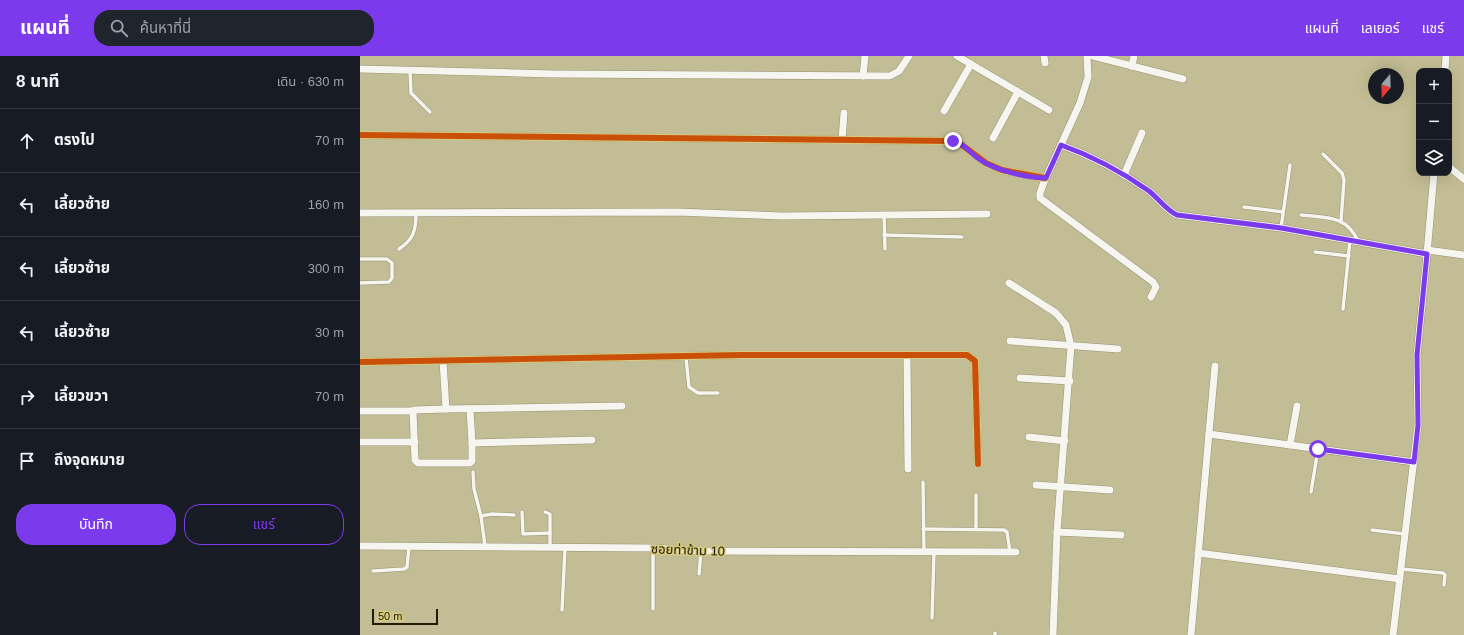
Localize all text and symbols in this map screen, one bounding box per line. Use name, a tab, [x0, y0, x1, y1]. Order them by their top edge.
search box	[94, 10, 374, 46]
text: แผนที่	[20, 17, 70, 38]
icon: search	[108, 17, 130, 39]
text: ค้นหาที่นี่	[140, 19, 191, 36]
text: แผนที่	[1305, 20, 1339, 36]
text: เลเยอร์	[1361, 20, 1400, 36]
text: แชร์	[1422, 20, 1444, 36]
north arrow	[1368, 68, 1404, 104]
map controls	[1416, 68, 1452, 176]
button: +	[1416, 68, 1452, 104]
text: 8 นาที	[16, 72, 60, 91]
text: เดิน · 630 m	[277, 74, 344, 89]
button: −	[1416, 104, 1452, 140]
icon: ahead	[16, 130, 38, 152]
text: ตรงไป	[54, 131, 95, 148]
route end	[944, 132, 962, 150]
text: 70 m	[315, 133, 344, 148]
button: layers	[1416, 140, 1452, 176]
icon: left	[16, 194, 38, 216]
text: เลี้ยวซ้าย	[54, 195, 110, 212]
text: 160 m	[308, 197, 344, 212]
icon: left	[16, 258, 38, 280]
text: เลี้ยวซ้าย	[54, 259, 110, 276]
text: 300 m	[308, 261, 344, 276]
icon: left	[16, 322, 38, 344]
text: เลี้ยวซ้าย	[54, 323, 110, 340]
text: 30 m	[315, 325, 344, 340]
icon: right	[16, 386, 38, 408]
text: เลี้ยวขวา	[54, 387, 108, 404]
text: 70 m	[315, 389, 344, 404]
route start	[1309, 440, 1327, 458]
icon: arrive	[16, 450, 38, 472]
text: ถึงจุดหมาย	[54, 451, 125, 468]
button: บันทึก	[16, 504, 176, 545]
button: แชร์	[184, 504, 344, 545]
street label: ซอยท่าข้าม 10	[651, 541, 725, 559]
scale bar	[372, 607, 438, 626]
text: 50 m	[378, 610, 402, 622]

